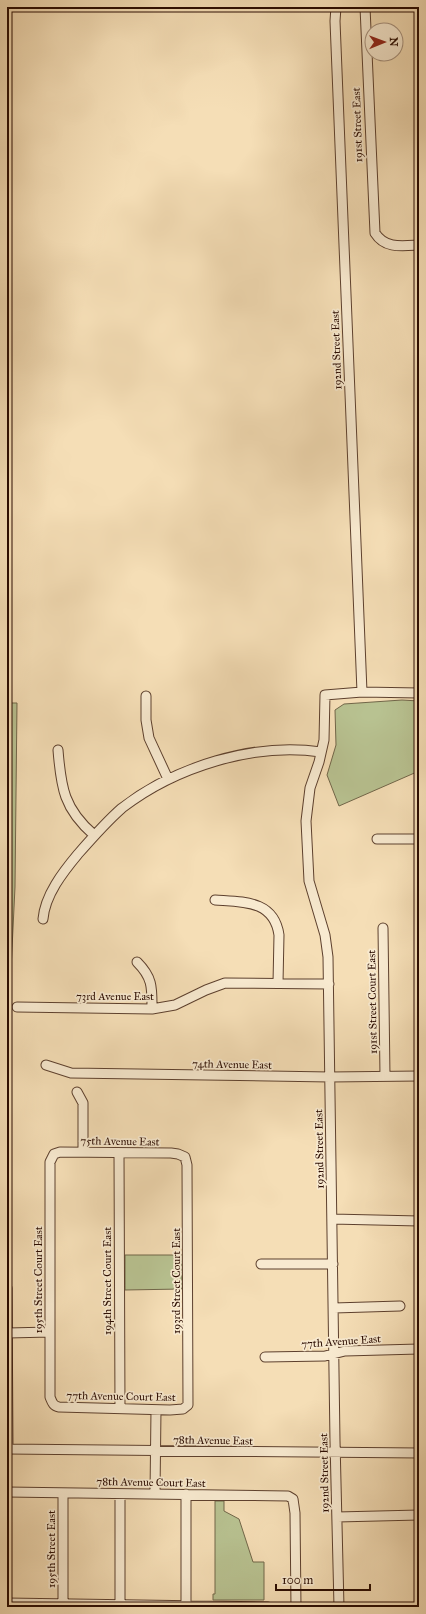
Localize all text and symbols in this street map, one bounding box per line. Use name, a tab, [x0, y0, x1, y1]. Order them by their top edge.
north arrow	[364, 22, 404, 62]
text: N	[387, 37, 400, 47]
street label: 191st Street East	[350, 87, 365, 163]
street label: 192nd Street East	[329, 310, 344, 390]
street label: 191st Street Court East	[365, 950, 380, 1054]
street label: 73rd Avenue East	[76, 990, 154, 1003]
street label: 74th Avenue East	[192, 1057, 272, 1072]
street label: 192nd Street East	[312, 1109, 327, 1189]
street label: 75th Avenue East	[80, 1134, 160, 1149]
street label: 195th Street Court East	[32, 1226, 45, 1334]
street label: 194th Street Court East	[101, 1227, 114, 1335]
street label: 193rd Street Court East	[170, 1228, 183, 1334]
street label: 77th Avenue East	[301, 1332, 381, 1351]
street label: 77th Avenue Court East	[66, 1389, 176, 1404]
street label: 78th Avenue East	[173, 1433, 253, 1448]
street label: 192nd Street East	[317, 1433, 332, 1513]
street label: 78th Avenue Court East	[96, 1475, 206, 1490]
street label: 195th Street East	[45, 1510, 58, 1588]
scale bar	[276, 1566, 370, 1592]
text: 100 m	[282, 1573, 313, 1587]

